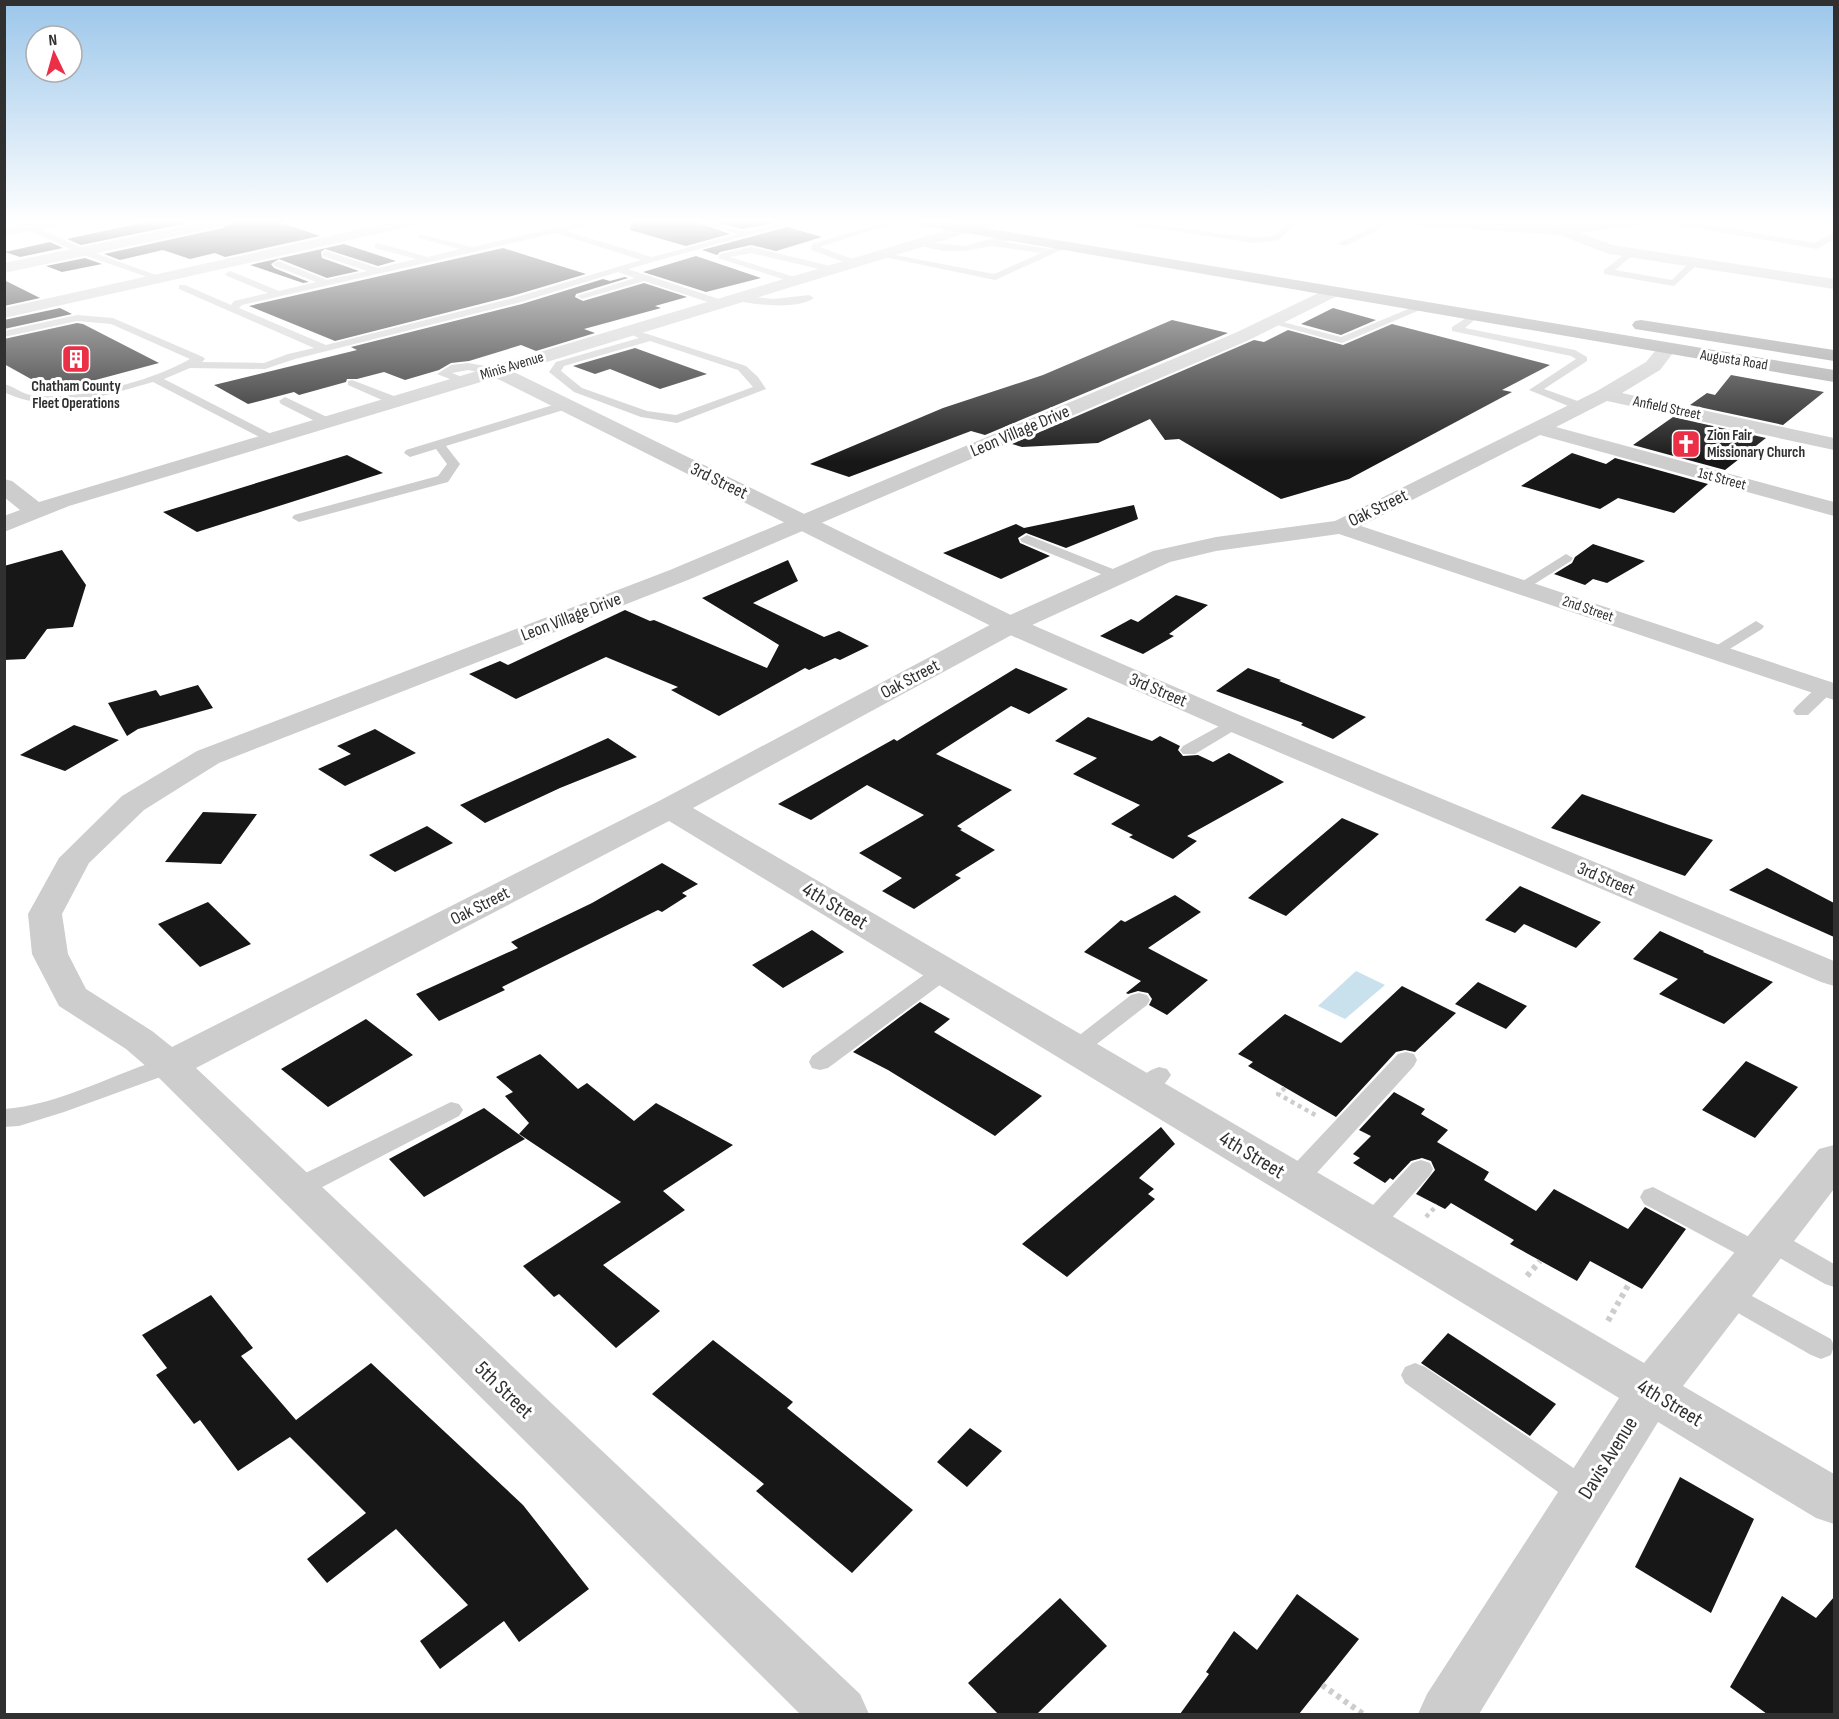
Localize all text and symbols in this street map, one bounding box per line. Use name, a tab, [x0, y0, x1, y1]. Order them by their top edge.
north arrow	[24, 24, 84, 84]
text: N	[48, 31, 58, 50]
building icon: Chatham County Fleet Operations	[60, 343, 92, 375]
street label: Augusta Road	[1698, 345, 1769, 375]
street label: Minis Avenue	[478, 347, 546, 385]
place label: Chatham County Fleet Operations	[31, 377, 121, 413]
street label: Anfield Street	[1630, 391, 1703, 425]
street label: Leon Village Drive	[967, 401, 1073, 461]
place label: Zion Fair Missionary Church	[1707, 426, 1805, 462]
church icon: Zion Fair Missionary Church	[1670, 428, 1702, 460]
street label: 3rd Street	[687, 458, 751, 504]
street label: 1st Street	[1696, 463, 1749, 495]
street label: Oak Street	[1345, 484, 1412, 531]
street label: Leon Village Drive	[518, 588, 624, 646]
street label: 2nd Street	[1560, 591, 1616, 627]
street label: Oak Street	[877, 655, 943, 703]
street label: 3rd Street	[1126, 668, 1191, 712]
street label: 3rd Street	[1574, 857, 1639, 901]
street label: 4th Street	[798, 877, 872, 935]
street label: Oak Street	[447, 882, 513, 930]
street label: 4th Street	[1215, 1126, 1289, 1184]
street label: 5th Street	[470, 1356, 538, 1424]
street label: 4th Street	[1633, 1374, 1707, 1432]
street label: Davis Avenue	[1573, 1412, 1643, 1504]

